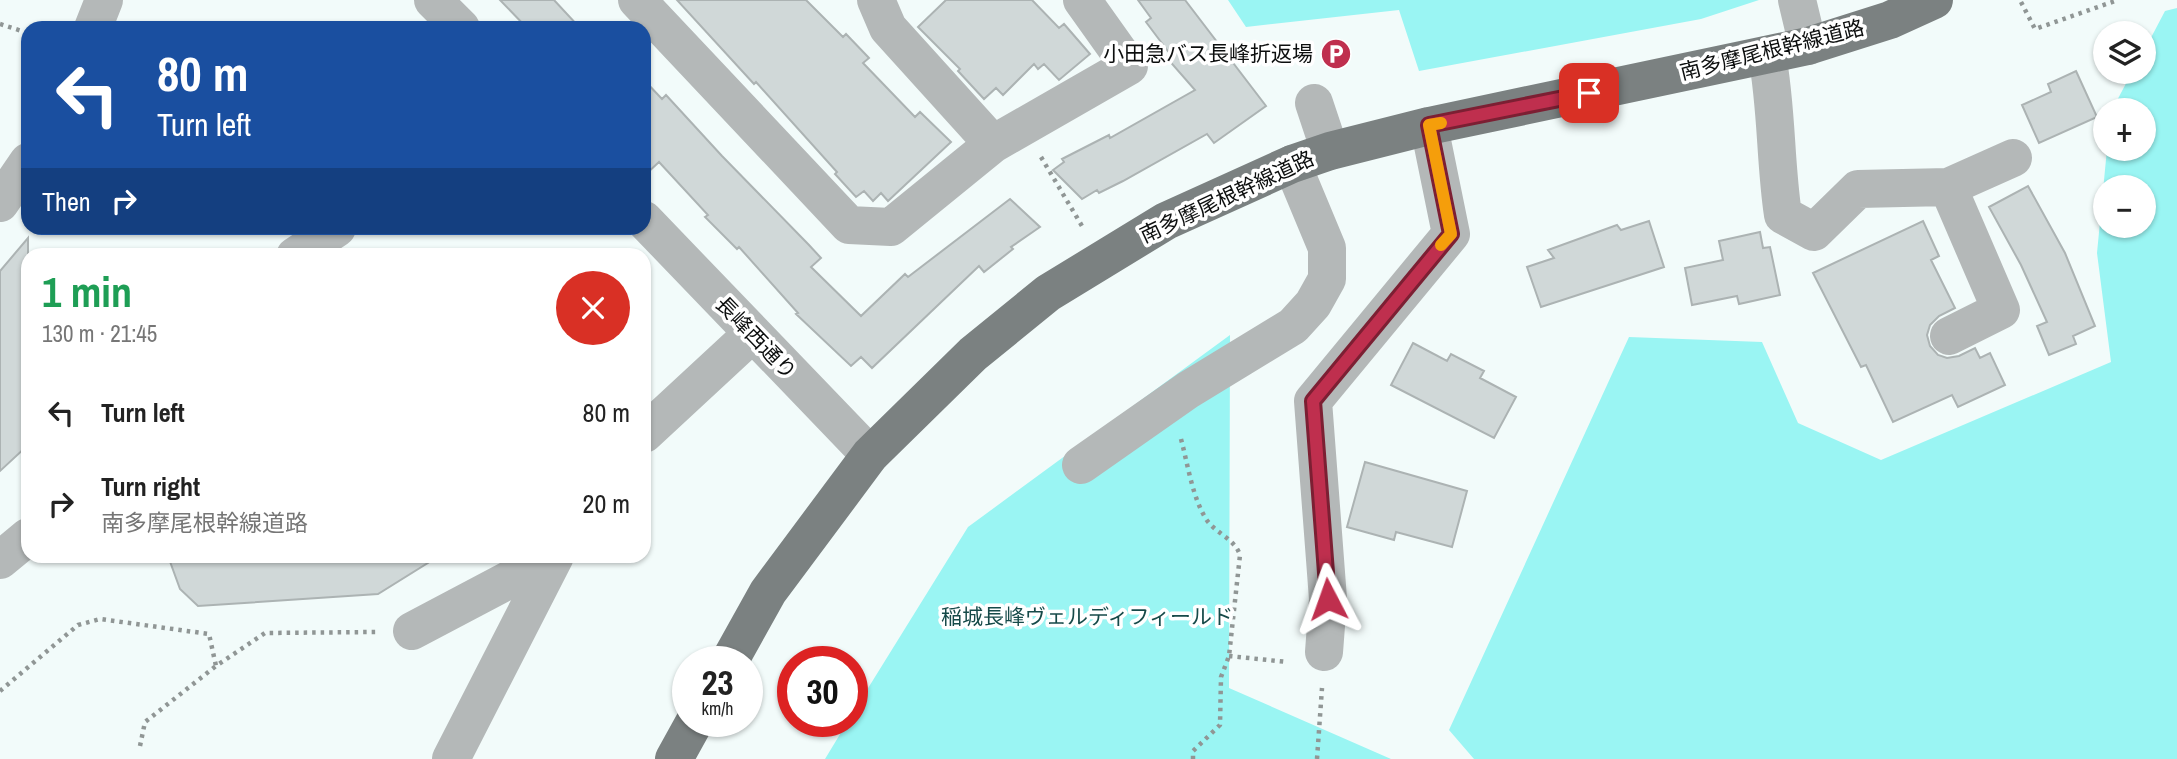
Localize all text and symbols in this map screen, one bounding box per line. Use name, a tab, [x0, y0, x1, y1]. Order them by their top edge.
street label: 南多摩尾根幹線道路	[1677, 13, 1867, 86]
map controls	[2093, 21, 2156, 238]
button: layers	[2093, 21, 2156, 84]
parking icon: 小田急バス長峰折返場	[1319, 37, 1353, 71]
place label: 小田急バス長峰折返場	[1103, 39, 1313, 68]
text: 80 m	[157, 40, 249, 106]
icon: left	[42, 49, 133, 140]
pin	[1559, 63, 1619, 123]
icon: arrive	[1570, 74, 1608, 112]
button: +	[2093, 98, 2156, 161]
text: Turn left	[157, 103, 251, 146]
street label: 南多摩尾根幹線道路	[1135, 143, 1319, 250]
button: −	[2093, 175, 2156, 238]
icon: right	[105, 182, 143, 220]
text: Then	[42, 184, 91, 219]
text: 1 min	[42, 264, 132, 320]
button: close	[556, 271, 630, 345]
street label: 長峰西通り	[709, 290, 803, 385]
text: 130 m · 21:45	[42, 318, 157, 349]
icon: left	[42, 394, 80, 432]
text: Turn left	[101, 395, 185, 430]
text: 80 m	[583, 395, 630, 430]
text: Turn right	[101, 469, 200, 504]
icon: right	[42, 485, 80, 523]
text: 20 m	[583, 486, 630, 521]
text: 南多摩尾根幹線道路	[101, 507, 308, 538]
position arrow	[1291, 562, 1365, 636]
park label: 稲城長峰ヴェルディフィールド	[941, 602, 1233, 631]
speed limit sign: 30	[777, 646, 868, 737]
text: 23	[702, 659, 733, 706]
text: km/h	[702, 696, 734, 721]

